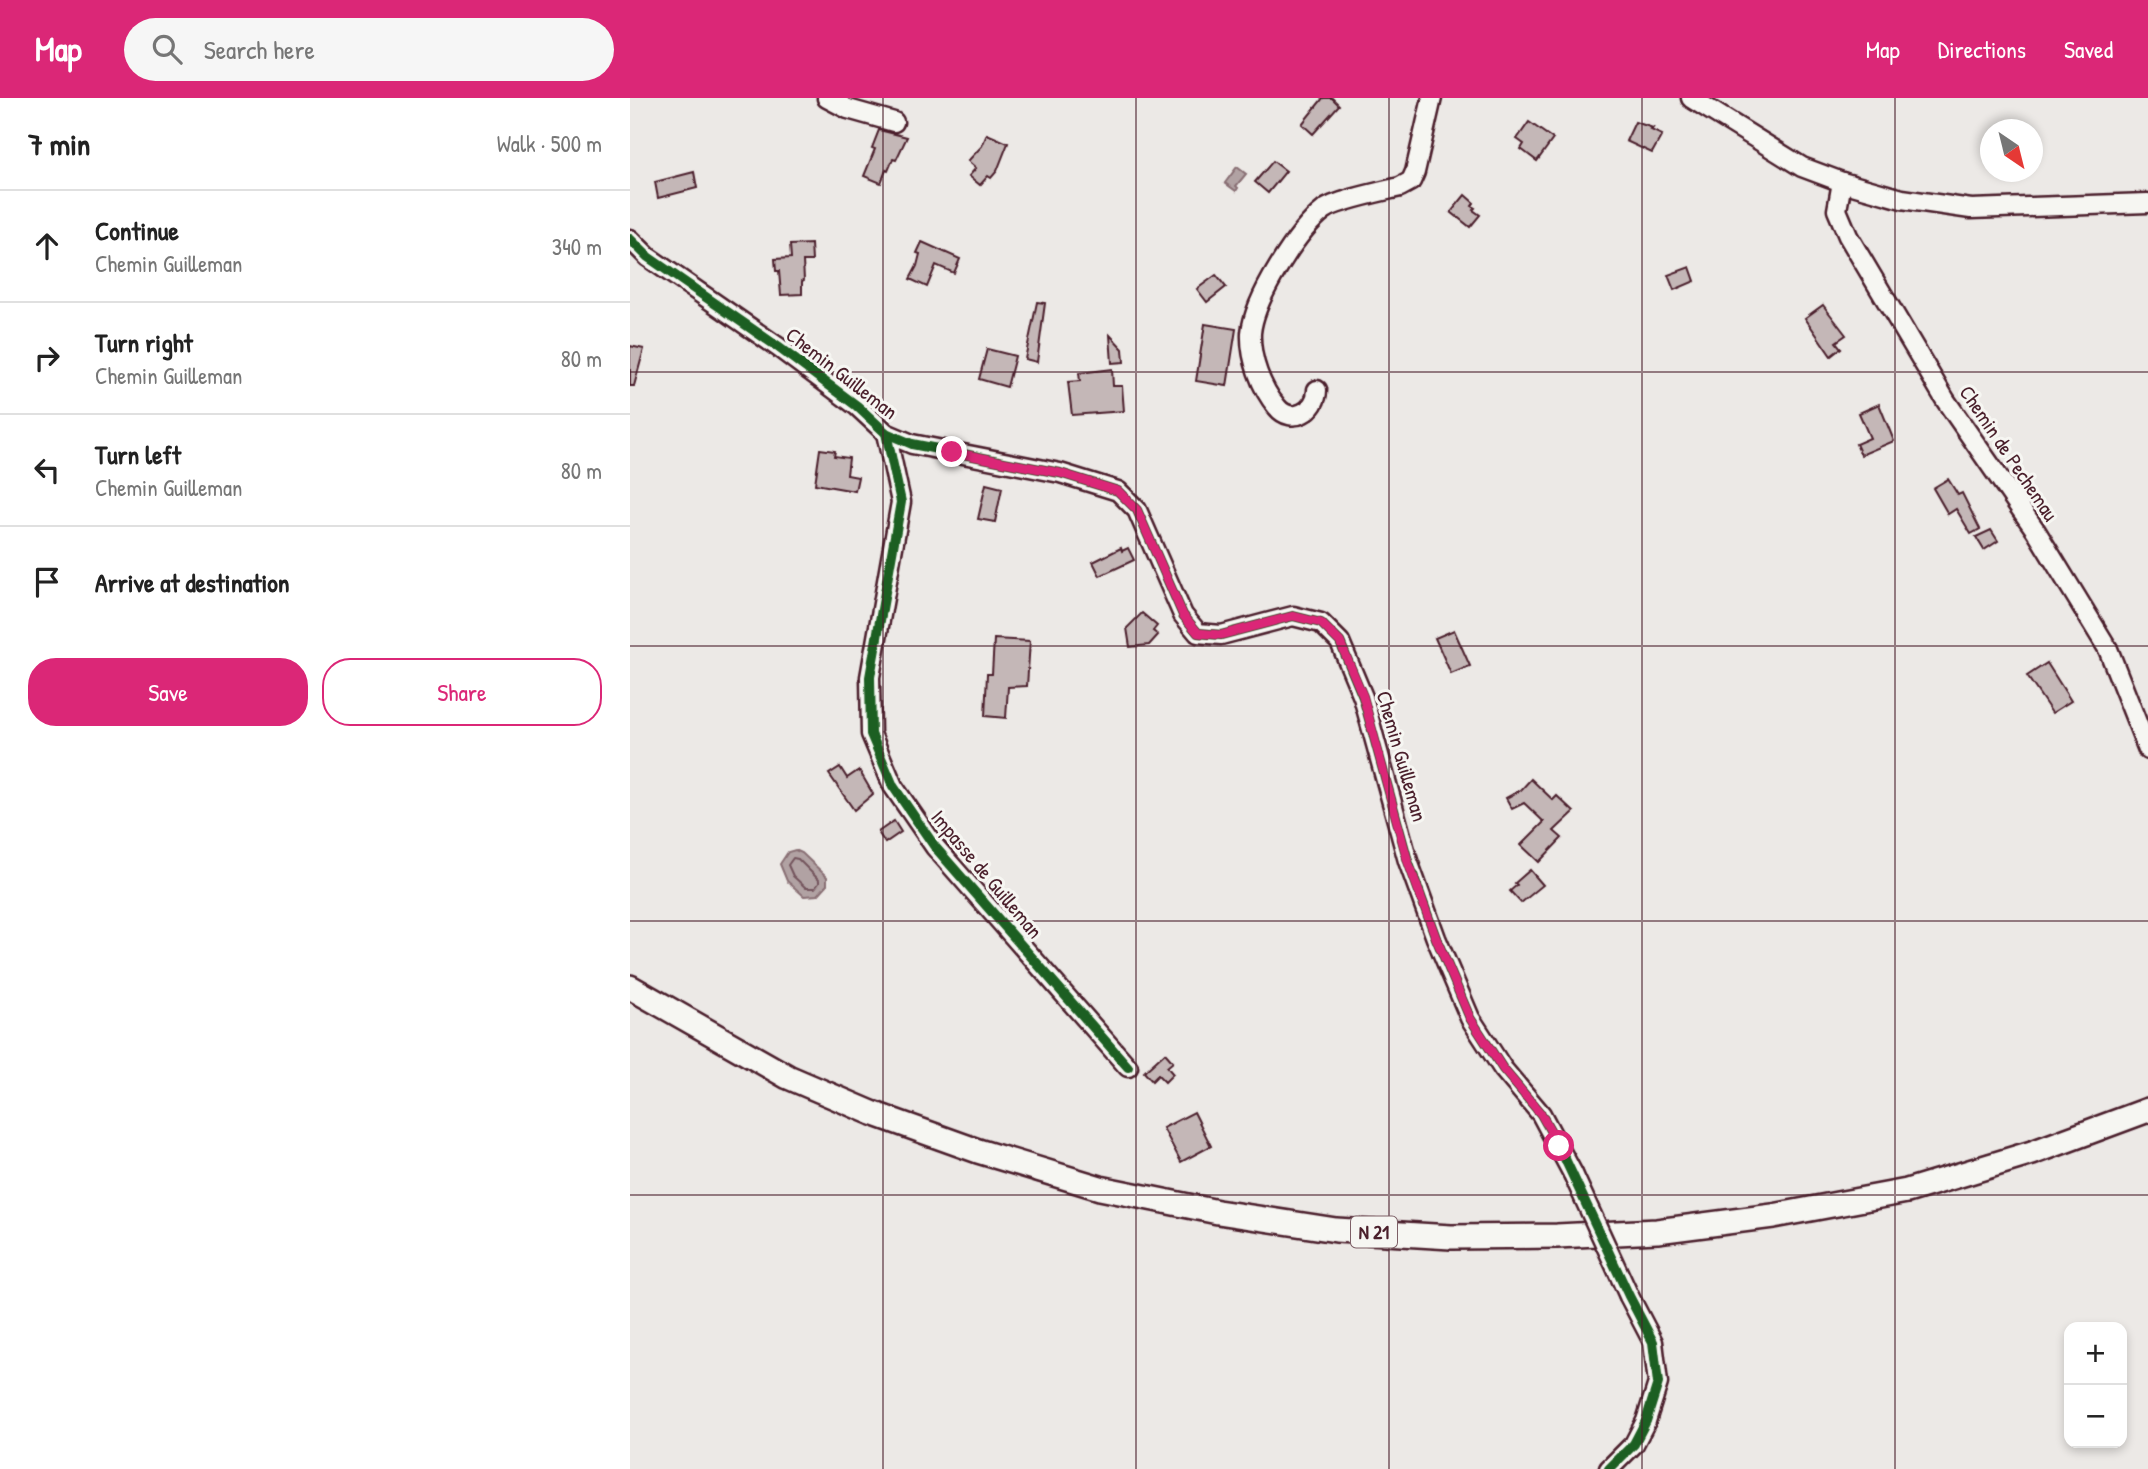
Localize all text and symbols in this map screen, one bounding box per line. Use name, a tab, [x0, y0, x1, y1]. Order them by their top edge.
search box	[124, 18, 614, 81]
text: Map	[35, 27, 82, 71]
icon: search	[148, 30, 186, 68]
text: Search here	[204, 32, 315, 67]
text: Map	[1866, 33, 1900, 65]
text: Directions	[1938, 33, 2026, 65]
text: Saved	[2064, 33, 2113, 65]
north arrow	[1980, 119, 2043, 182]
text: 7 min	[28, 124, 90, 164]
text: Walk · 500 m	[497, 128, 602, 159]
text: Continue	[95, 213, 179, 248]
icon: ahead	[28, 227, 66, 265]
text: 340 m	[552, 231, 602, 262]
text: Chemin Guilleman	[95, 248, 242, 279]
street label: Chemin Guilleman	[780, 320, 904, 426]
text: Turn right	[95, 325, 193, 360]
icon: right	[28, 339, 66, 377]
text: 80 m	[561, 343, 602, 374]
text: Chemin Guilleman	[95, 360, 242, 391]
street label: Chemin de Pechemau	[1953, 379, 2066, 527]
route end	[936, 436, 967, 467]
text: Turn left	[95, 437, 181, 472]
icon: left	[28, 451, 66, 489]
text: 80 m	[561, 455, 602, 486]
text: Chemin Guilleman	[95, 472, 242, 503]
icon: arrive	[28, 563, 66, 601]
text: Arrive at destination	[95, 565, 290, 600]
button: Save	[28, 658, 308, 726]
button: Share	[322, 658, 602, 726]
street label: Chemin Guilleman	[1370, 687, 1434, 825]
street label: Impasse de Guilleman	[925, 803, 1049, 945]
route start	[1543, 1130, 1574, 1161]
road number: N 21	[1351, 1216, 1397, 1248]
map controls	[2064, 1322, 2127, 1448]
button: +	[2064, 1322, 2127, 1385]
button: −	[2064, 1385, 2127, 1448]

